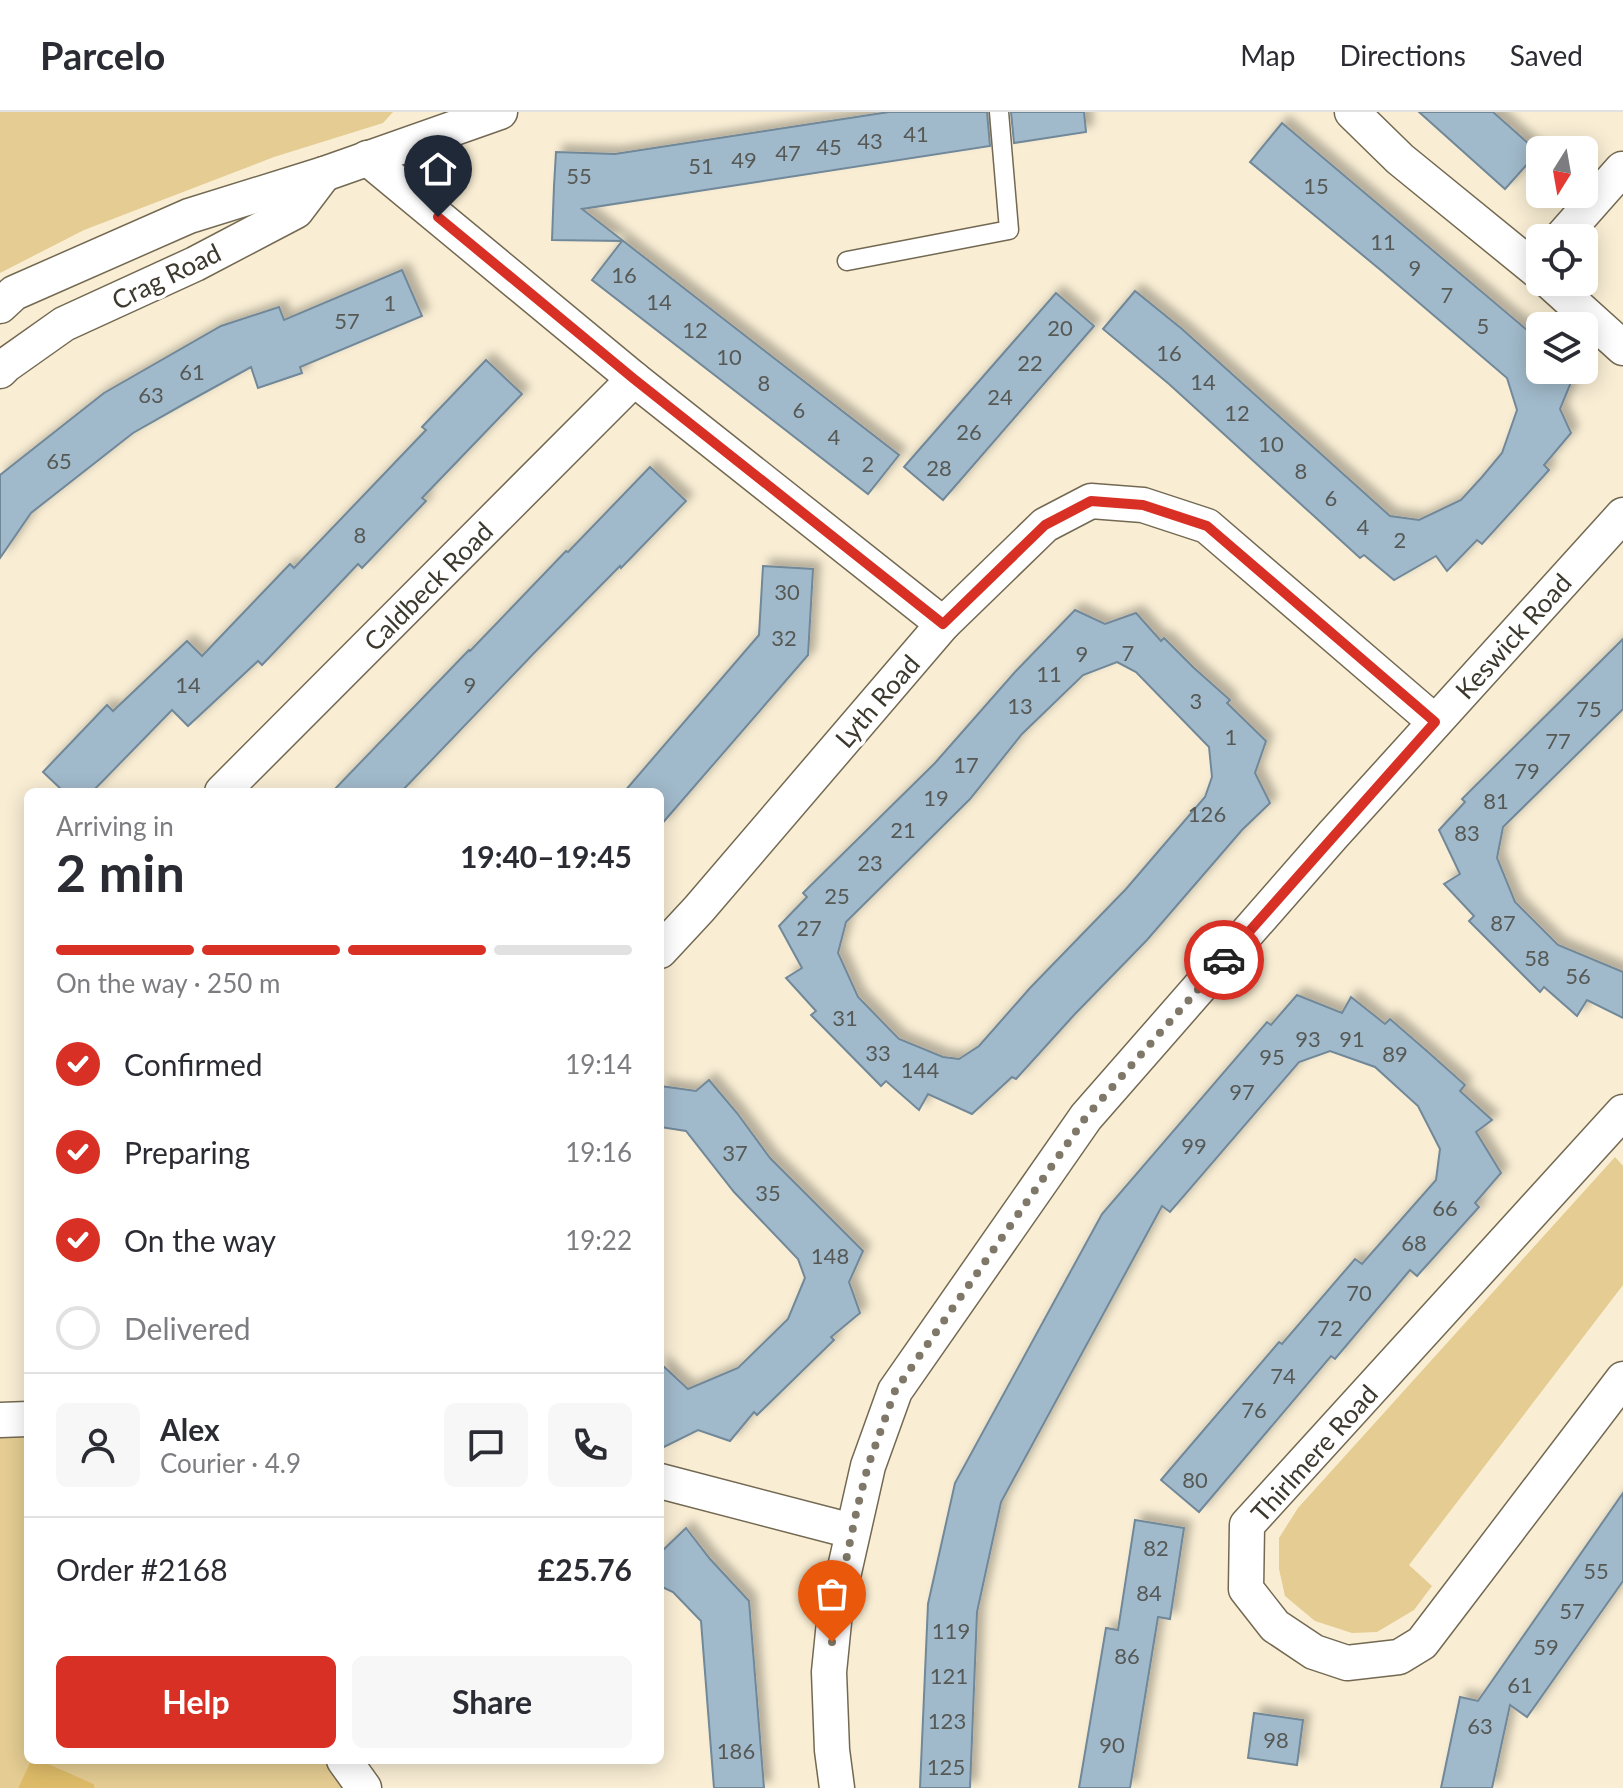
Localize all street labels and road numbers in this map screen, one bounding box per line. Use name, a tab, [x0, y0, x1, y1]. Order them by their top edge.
street label: Crag Road	[106, 236, 226, 316]
street label: Caldbeck Road	[357, 515, 499, 657]
street label: Keswick Road	[1448, 567, 1578, 705]
street label: Lyth Road	[828, 648, 926, 754]
street label: Thirlmere Road	[1244, 1378, 1384, 1528]

